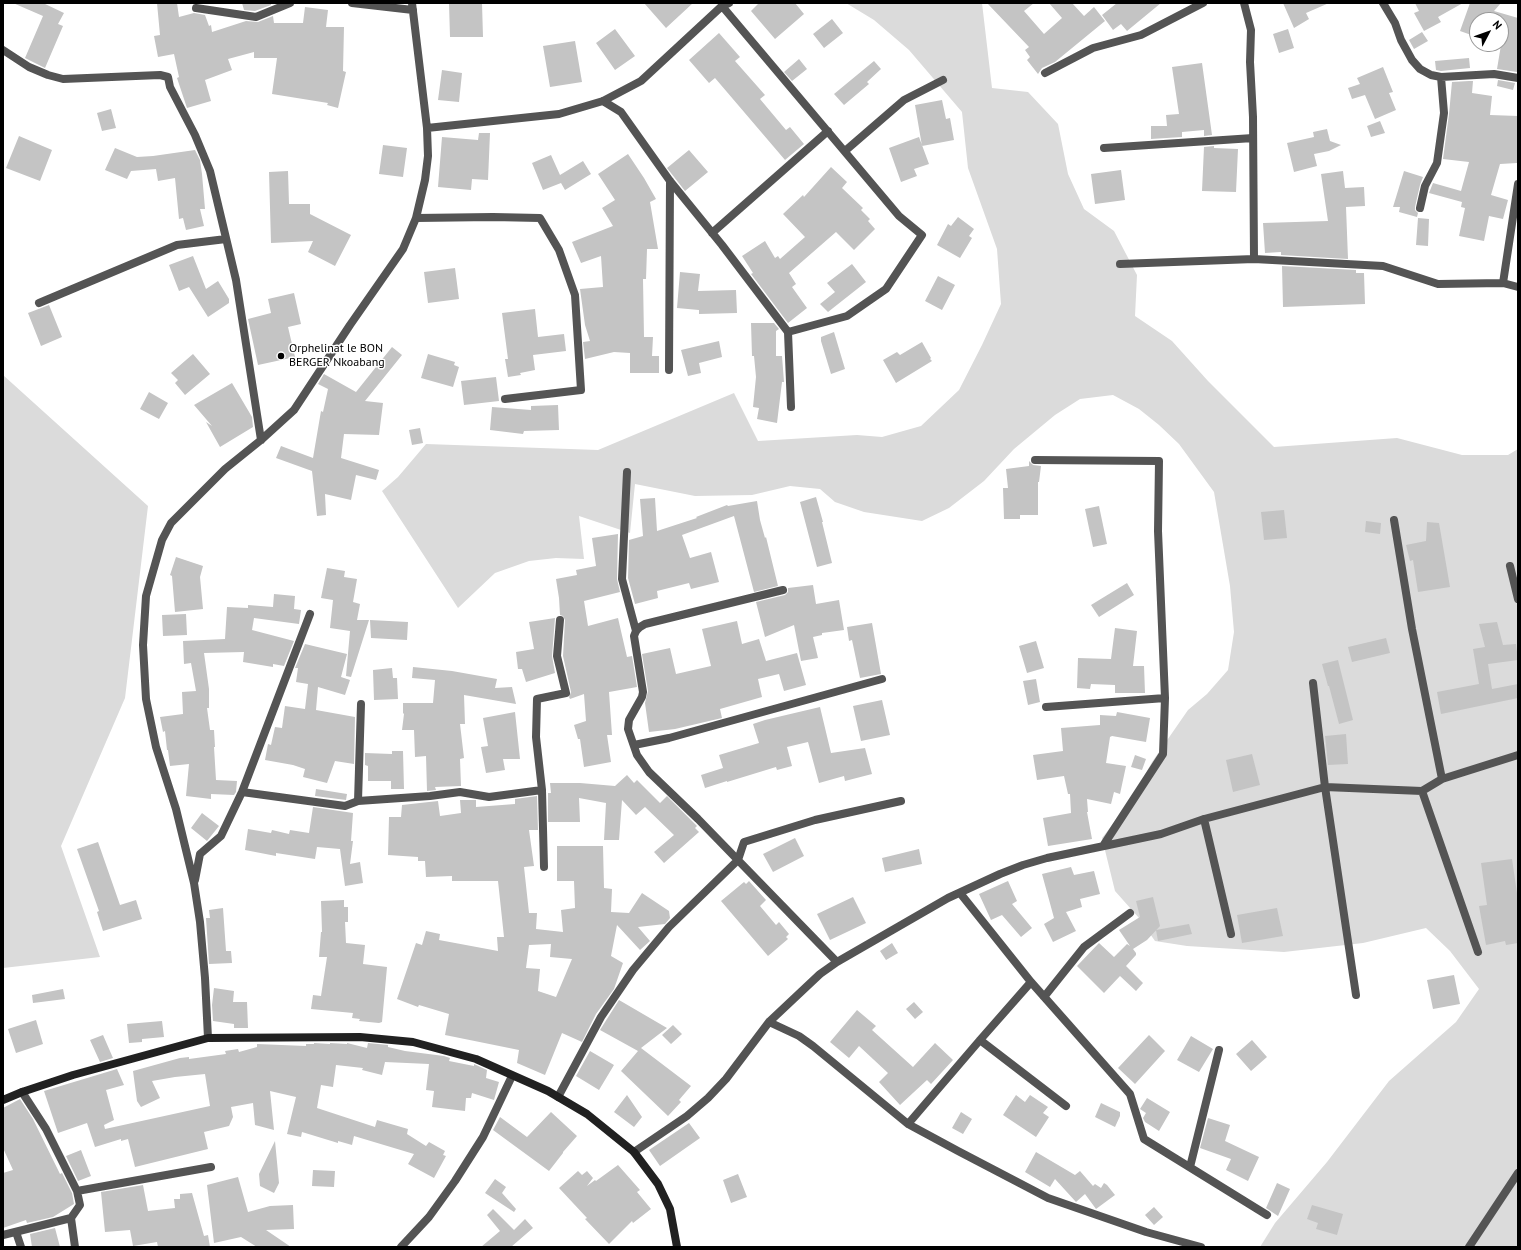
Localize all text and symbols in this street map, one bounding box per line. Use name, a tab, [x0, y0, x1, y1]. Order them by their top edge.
north arrow	[1469, 12, 1509, 52]
text: N	[1490, 17, 1505, 32]
place label: Orphelinat le BON BERGER Nkoabang	[289, 342, 385, 370]
marker: Orphelinat le BON BERGER Nkoabang	[276, 351, 286, 361]

